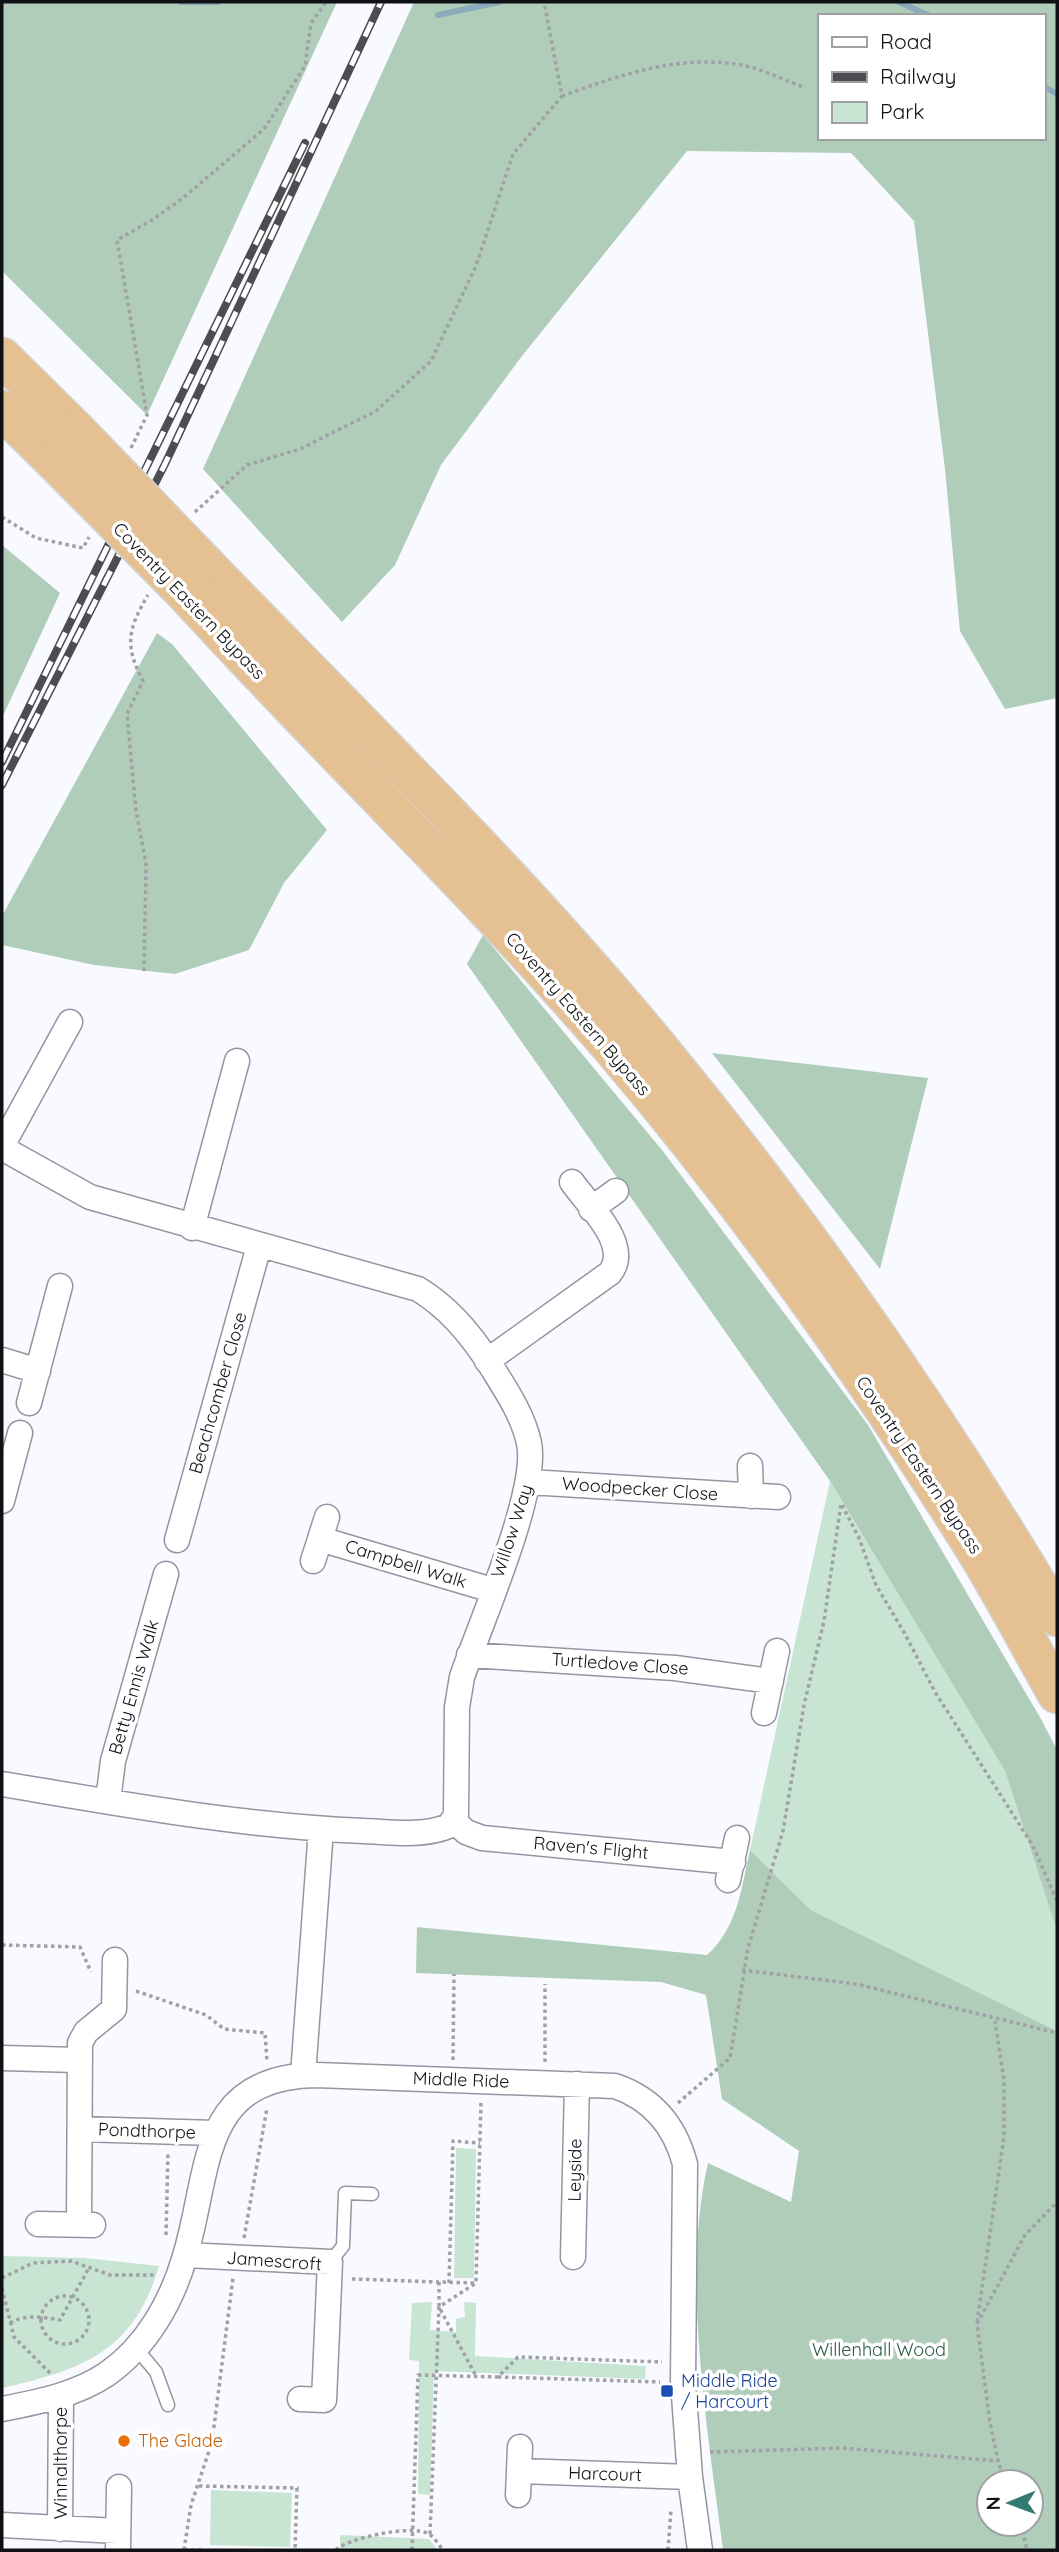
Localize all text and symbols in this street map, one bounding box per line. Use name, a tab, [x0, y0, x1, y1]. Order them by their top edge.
legend	[818, 14, 1045, 140]
text: Road	[880, 28, 932, 54]
text: Railway	[880, 63, 956, 89]
text: Park	[880, 98, 924, 124]
street label: Coventry Eastern Bypass	[108, 517, 270, 684]
street label: Coventry Eastern Bypass	[501, 927, 656, 1100]
street label: Beachcomber Close	[183, 1309, 252, 1476]
street label: Coventry Eastern Bypass	[851, 1372, 987, 1558]
street label: Woodpecker Close	[561, 1472, 719, 1505]
street label: Willow Way	[486, 1481, 537, 1581]
street label: Campbell Walk	[342, 1534, 470, 1593]
street label: Betty Ennis Walk	[103, 1617, 164, 1757]
street label: Turtledove Close	[551, 1647, 689, 1680]
street label: Raven's Flight	[533, 1831, 650, 1864]
street label: Middle Ride	[412, 2066, 510, 2093]
street label: Pondthorpe	[98, 2117, 196, 2144]
street label: Leyside	[562, 2138, 587, 2202]
street label: Jamescroft	[226, 2246, 323, 2275]
park label: Willenhall Wood	[812, 2338, 946, 2361]
place label: Middle Ride / Harcourt	[681, 2369, 778, 2413]
marker: Middle Ride / Harcourt	[659, 2383, 675, 2399]
street label: Winnalthorpe	[49, 2407, 72, 2519]
place label: The Glade	[138, 2429, 223, 2452]
marker: The Glade	[116, 2433, 132, 2449]
street label: Harcourt	[568, 2461, 642, 2486]
north arrow	[975, 2468, 1045, 2538]
text: N	[981, 2496, 1005, 2510]

